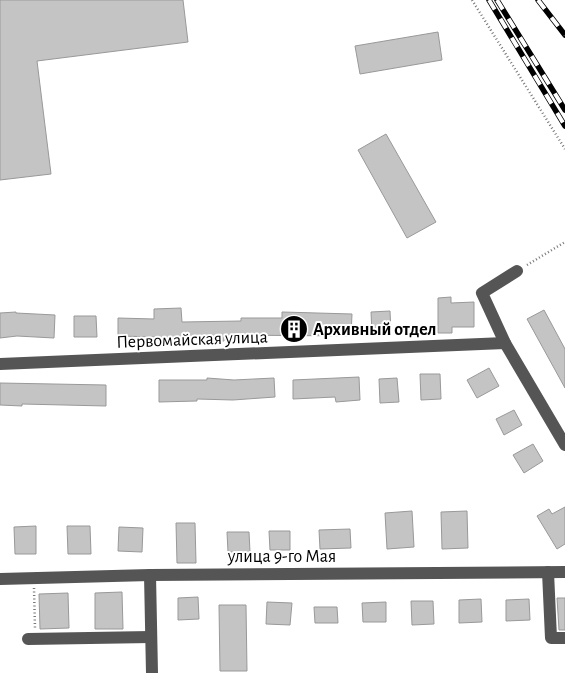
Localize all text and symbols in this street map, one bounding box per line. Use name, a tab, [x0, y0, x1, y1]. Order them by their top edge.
building icon: Архивный отдел	[279, 314, 309, 344]
place label: Архивный отдел	[313, 321, 437, 339]
street label: Первомайская улица	[116, 328, 268, 352]
street label: улица 9-го Мая	[227, 548, 336, 566]

